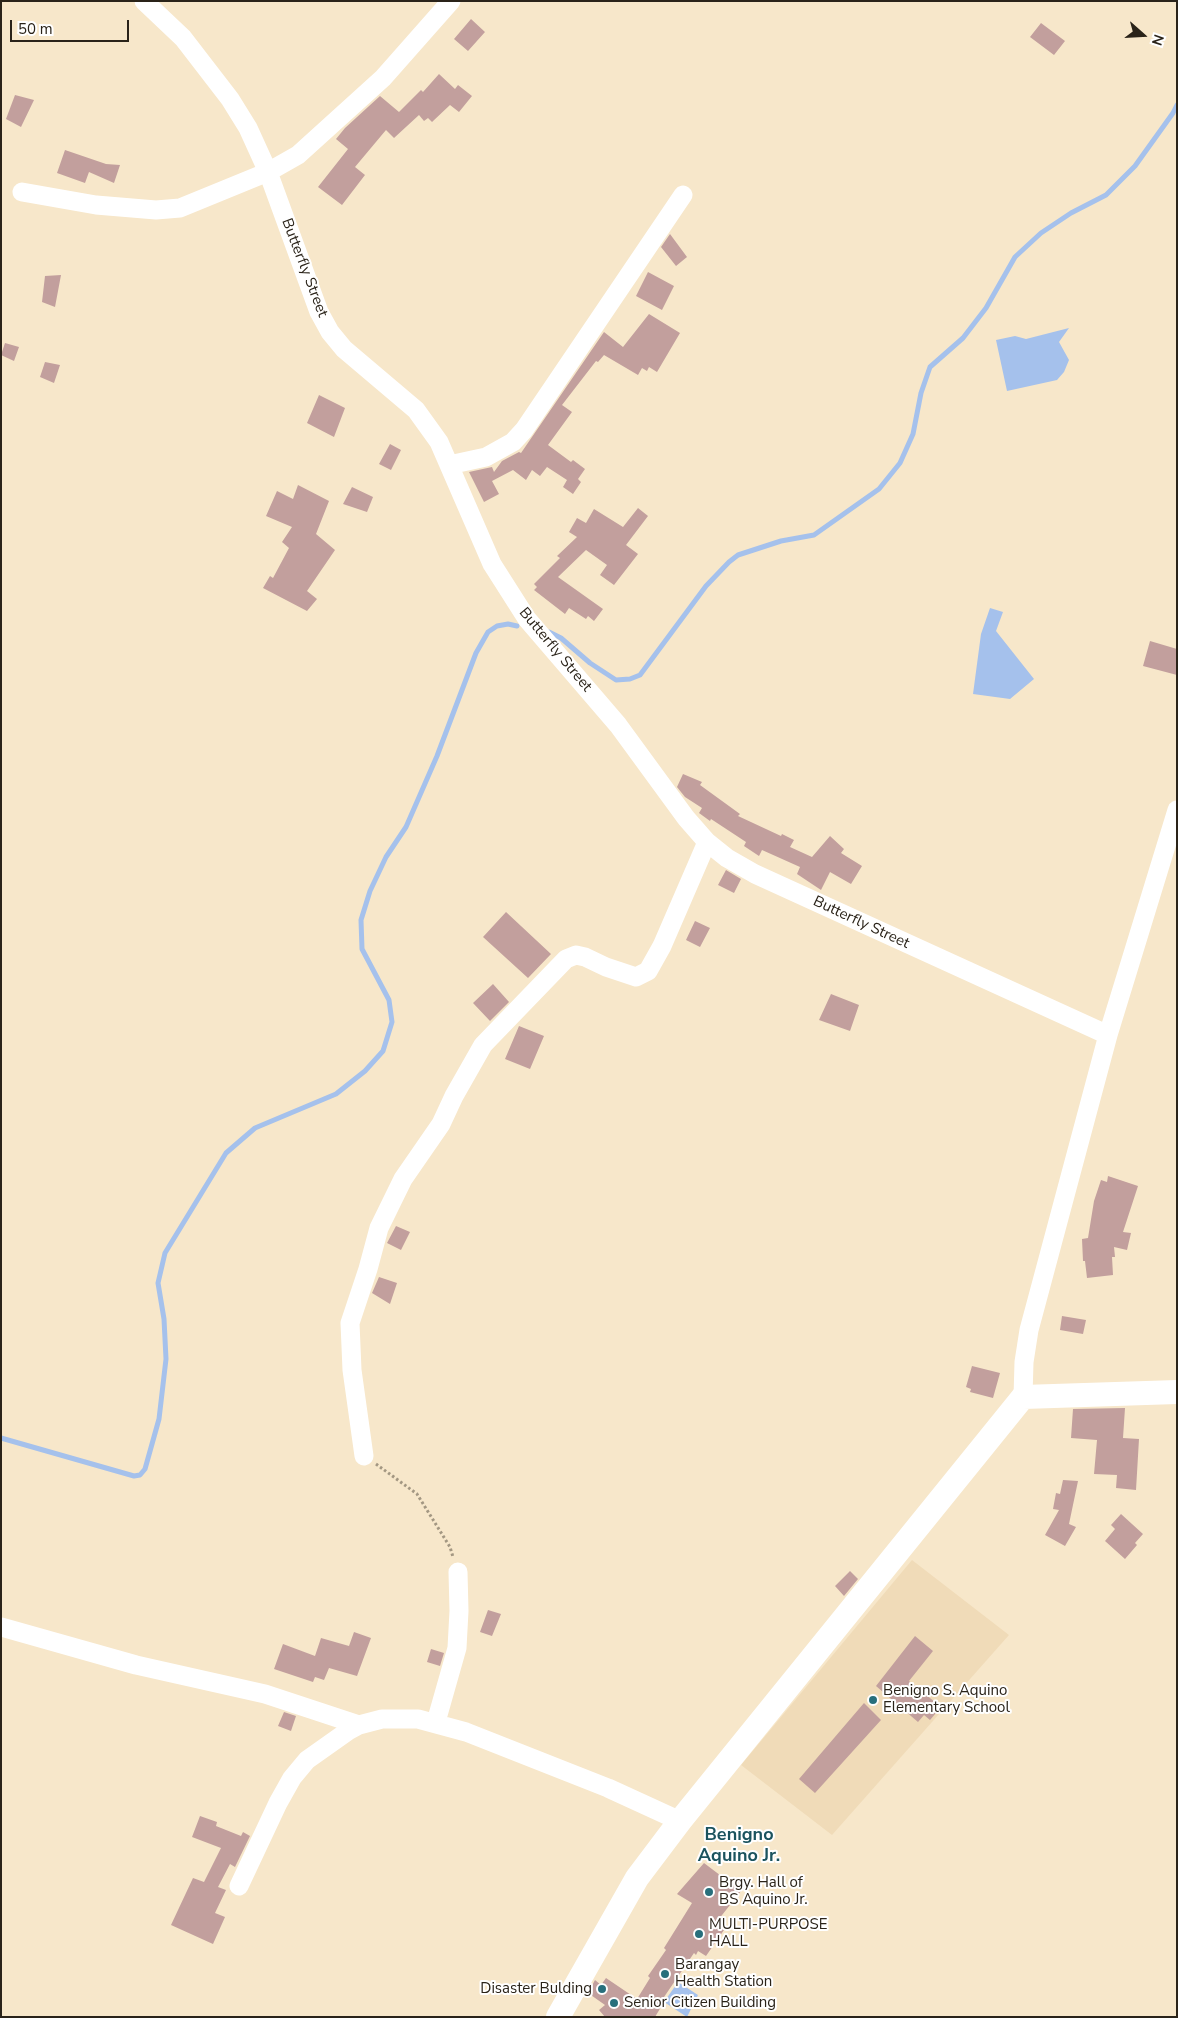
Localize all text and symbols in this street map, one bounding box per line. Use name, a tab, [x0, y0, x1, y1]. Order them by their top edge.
scale bar	[12, 10, 131, 42]
north arrow	[1118, 10, 1168, 60]
text: 50 m	[18, 19, 53, 39]
text: N	[1147, 32, 1168, 48]
street label: Butterfly Street	[277, 216, 331, 320]
street label: Butterfly Street	[515, 604, 595, 696]
street label: Butterfly Street	[810, 893, 912, 953]
place label: Benigno S. Aquino Elementary School	[883, 1682, 1010, 1717]
marker: Benigno S. Aquino Elementary School	[867, 1694, 879, 1706]
district label: Benigno Aquino Jr.	[698, 1825, 780, 1868]
place label: Brgy. Hall of BS Aquino Jr.	[719, 1874, 808, 1909]
marker: Brgy. Hall of BS Aquino Jr.	[703, 1886, 715, 1898]
place label: MULTI-PURPOSE HALL	[709, 1916, 828, 1951]
marker: MULTI-PURPOSE HALL	[693, 1928, 705, 1940]
place label: Barangay Health Station	[675, 1956, 772, 1991]
marker: Barangay Health Station	[659, 1968, 671, 1980]
place label: Disaster Bulding	[480, 1980, 592, 1998]
marker: Disaster Bulding	[596, 1983, 608, 1995]
place label: Senior Citizen Building	[624, 1994, 776, 2012]
marker: Senior Citizen Building	[608, 1997, 620, 2009]

